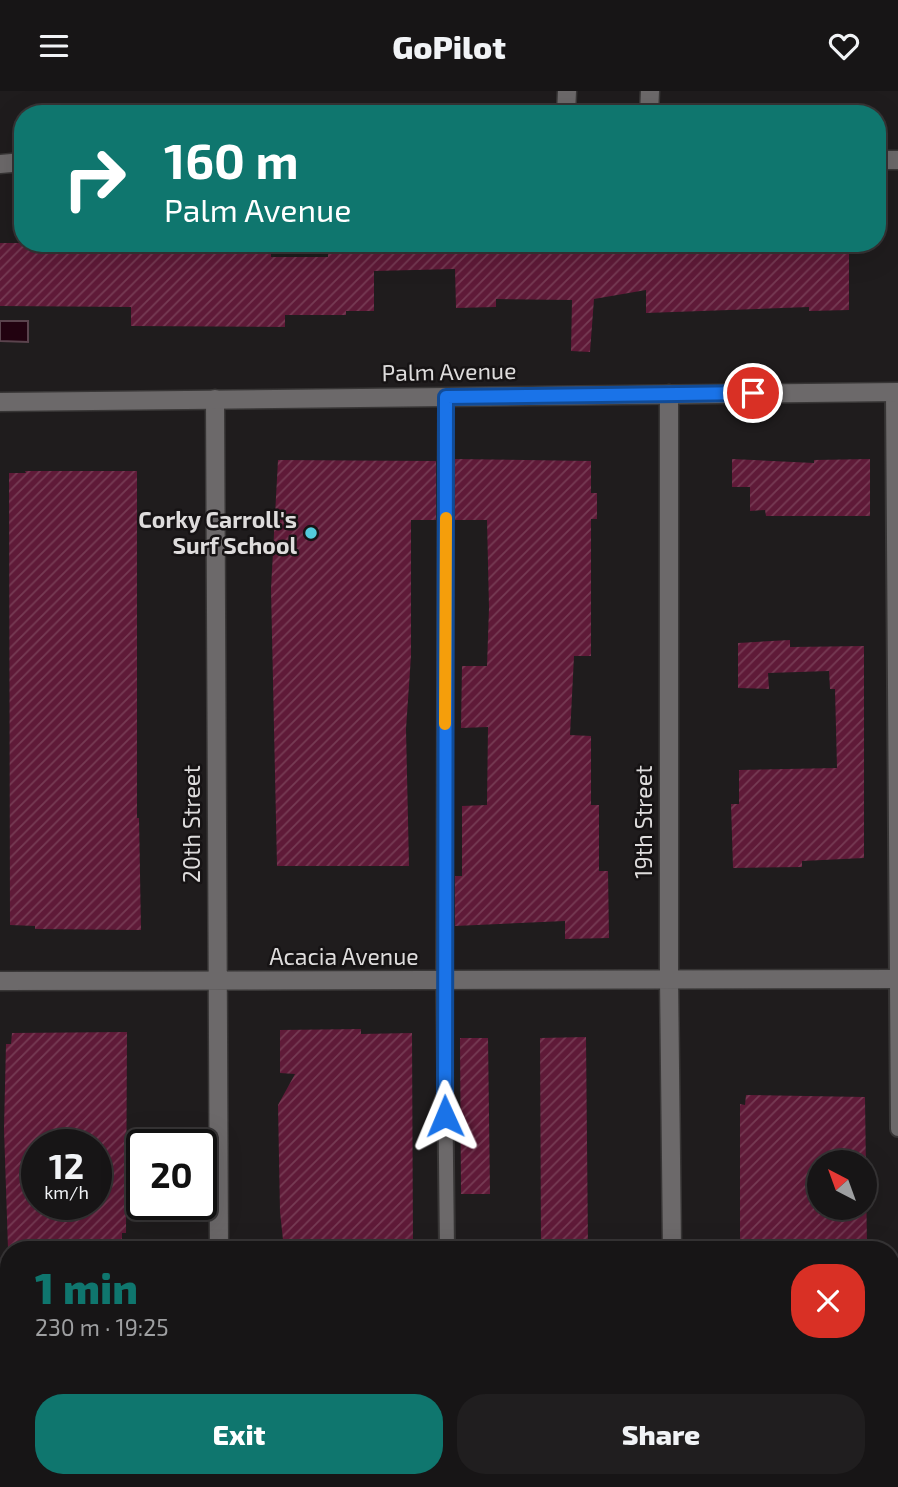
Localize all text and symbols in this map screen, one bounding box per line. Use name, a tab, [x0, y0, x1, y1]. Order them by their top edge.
icon: menu	[35, 27, 73, 65]
text: GoPilot	[392, 27, 506, 65]
icon: heart	[825, 27, 863, 65]
text: 160 m	[164, 130, 299, 189]
icon: right	[49, 133, 140, 224]
text: Palm Avenue	[164, 190, 351, 228]
street label: Palm Avenue	[381, 356, 517, 386]
pin	[723, 363, 783, 423]
icon: arrive	[734, 374, 772, 412]
place label: Corky Carroll's Surf School	[138, 505, 297, 559]
marker: Corky Carroll's Surf School	[303, 525, 319, 541]
street label: 20th Street	[177, 765, 205, 883]
street label: 19th Street	[629, 765, 657, 879]
street label: Acacia Avenue	[269, 942, 419, 970]
position arrow	[408, 1079, 482, 1153]
speed limit sign: 20	[126, 1129, 217, 1220]
text: 12	[49, 1144, 84, 1186]
north arrow	[807, 1150, 877, 1220]
map controls	[807, 1150, 877, 1220]
text: km/h	[44, 1181, 89, 1203]
text: 1 min	[35, 1262, 138, 1312]
button: close	[791, 1264, 865, 1338]
text: 230 m · 19:25	[35, 1313, 169, 1341]
button: Exit	[35, 1394, 443, 1474]
button: Share	[457, 1394, 865, 1474]

